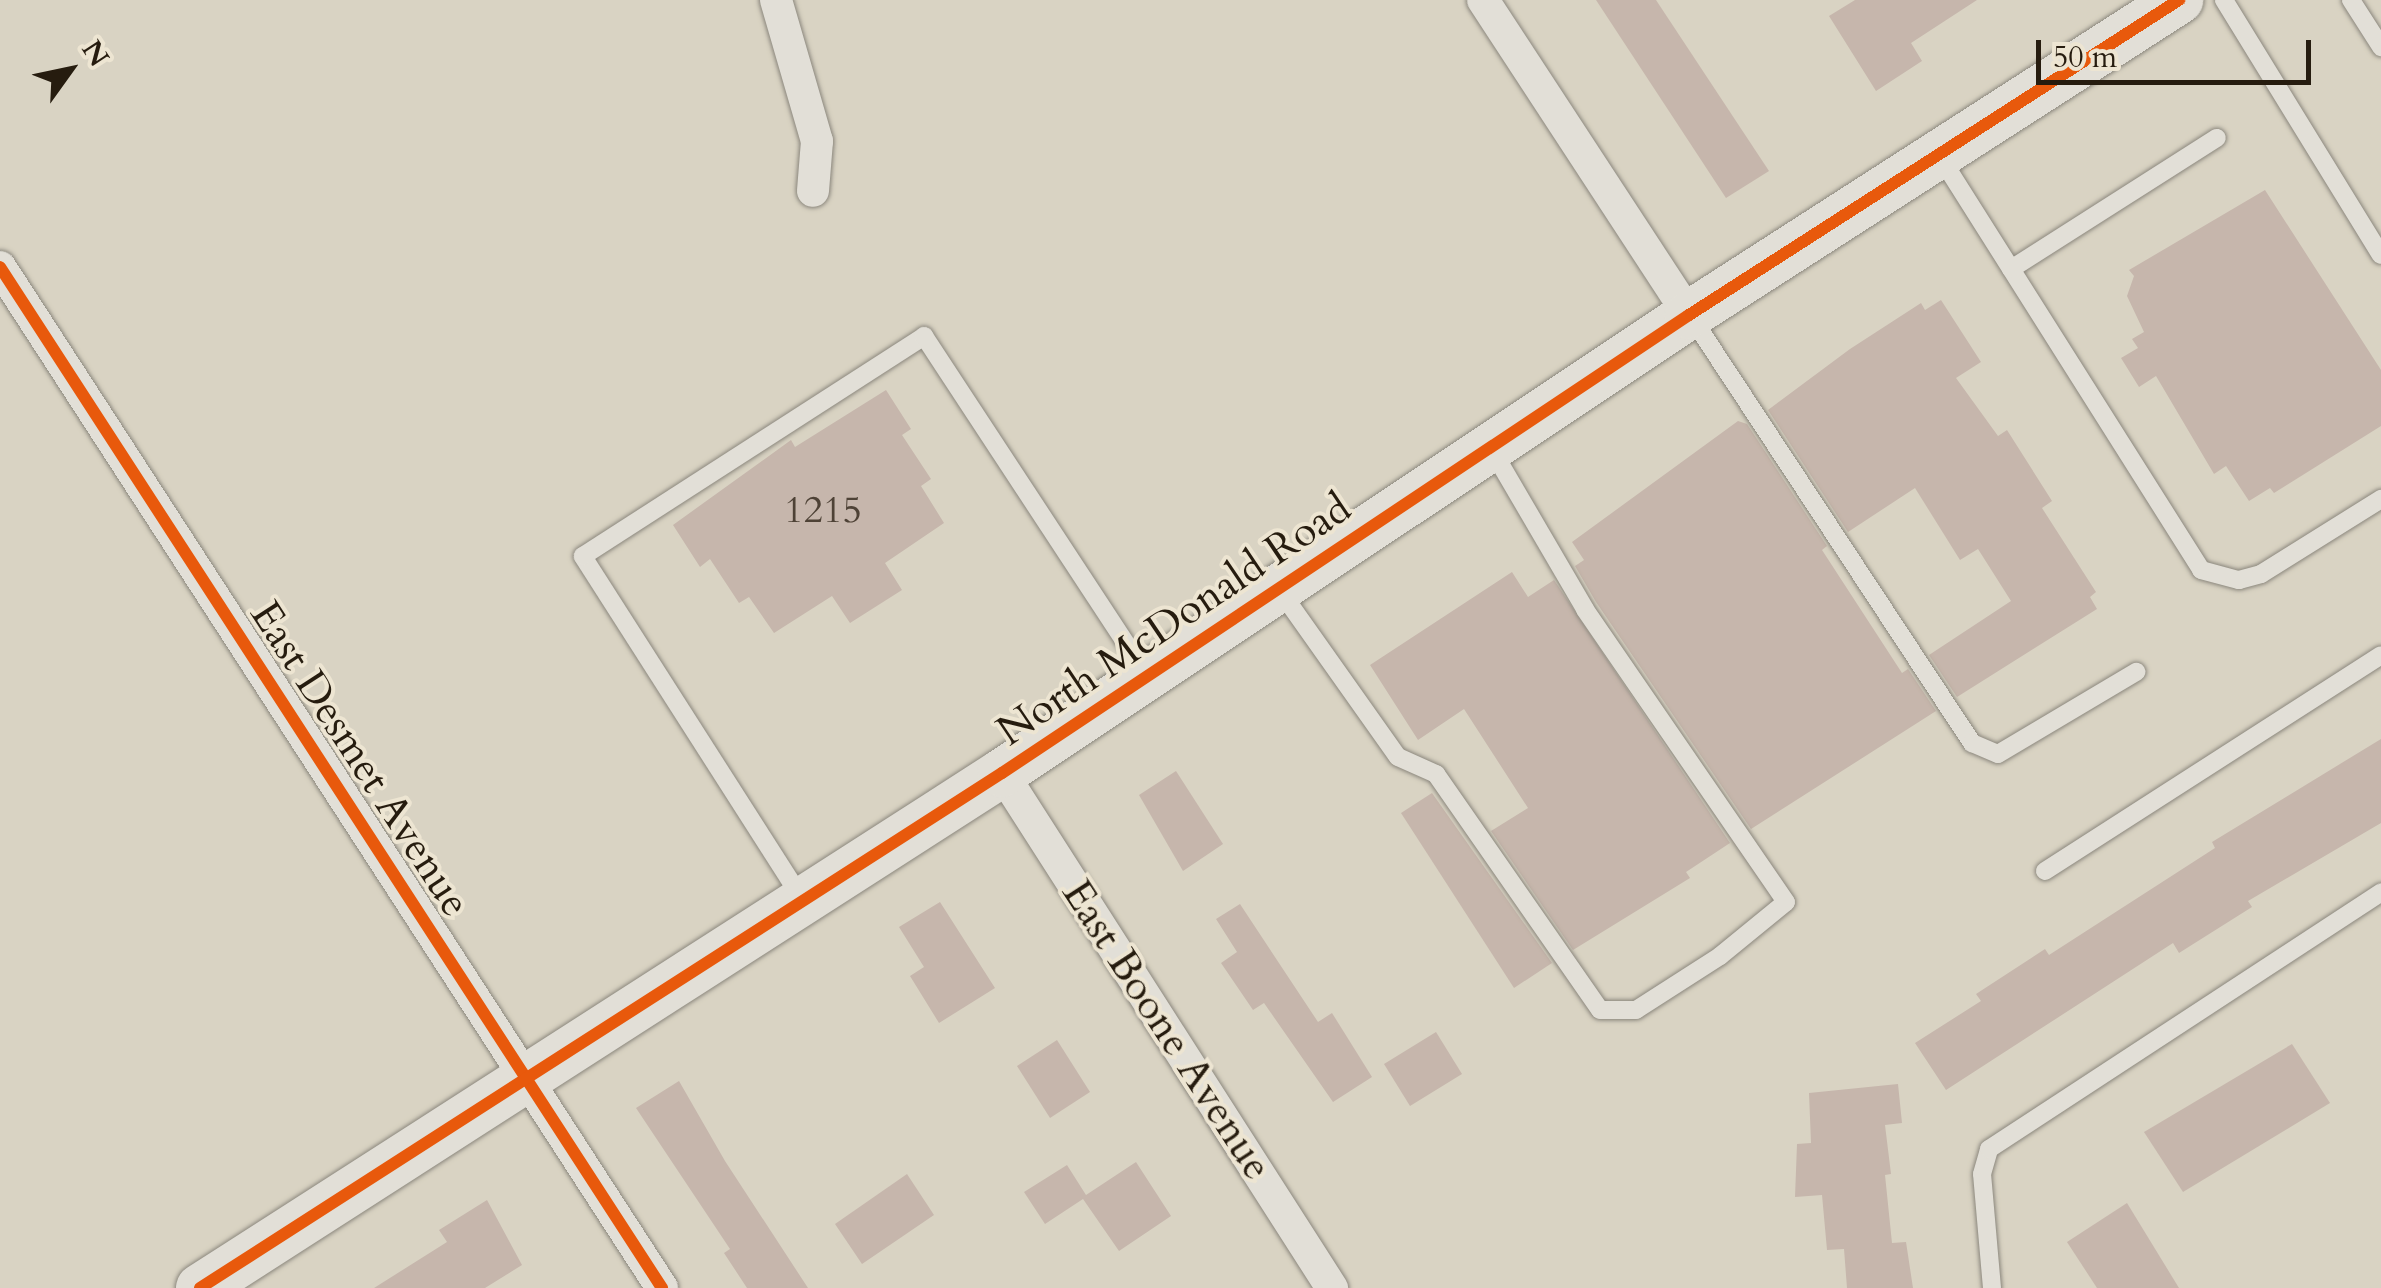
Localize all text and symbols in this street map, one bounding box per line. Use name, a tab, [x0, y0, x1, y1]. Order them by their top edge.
north arrow	[20, 20, 120, 120]
scale bar	[2041, 20, 2316, 82]
text: N	[73, 33, 118, 74]
text: 50 m	[2053, 37, 2117, 78]
street label: North McDonald Road	[988, 483, 1360, 757]
house number: 1215	[784, 488, 862, 534]
street label: East Desmet Avenue	[239, 592, 481, 926]
street label: East Boone Avenue	[1051, 871, 1283, 1189]

